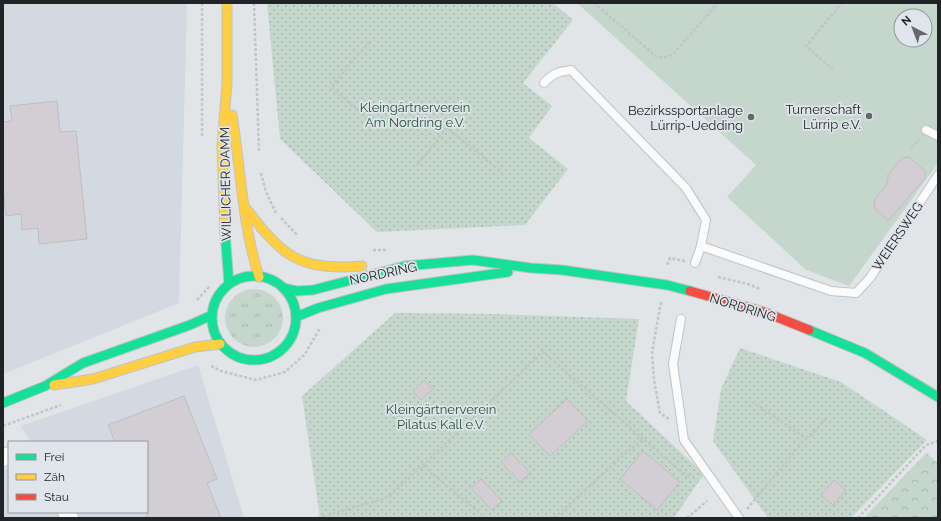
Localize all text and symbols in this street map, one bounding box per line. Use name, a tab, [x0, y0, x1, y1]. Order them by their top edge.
north arrow	[893, 8, 933, 48]
text: N	[899, 13, 914, 29]
park label: Kleingärtnerverein Am Nordring e.V.	[360, 100, 470, 130]
place label: Turnerschaft Lürrip e.V.	[785, 102, 862, 132]
place label: Bezirkssportanlage Lürrip-Uedding	[628, 103, 743, 133]
marker: Turnerschaft Lürrip e.V.	[864, 111, 874, 121]
marker: Bezirkssportanlage Lürrip-Uedding	[746, 112, 756, 122]
street label: WILLICHER DAMM	[217, 127, 234, 241]
street label: WEIERSWEG	[869, 199, 926, 273]
street label: NORDRING	[348, 259, 418, 288]
street label: NORDRING	[708, 290, 778, 325]
park label: Kleingärtnerverein Pilatus Kall e.V.	[386, 402, 496, 432]
legend	[8, 441, 148, 513]
text: Frei	[44, 450, 64, 464]
text: Zäh	[44, 470, 65, 484]
text: Stau	[44, 490, 69, 504]

